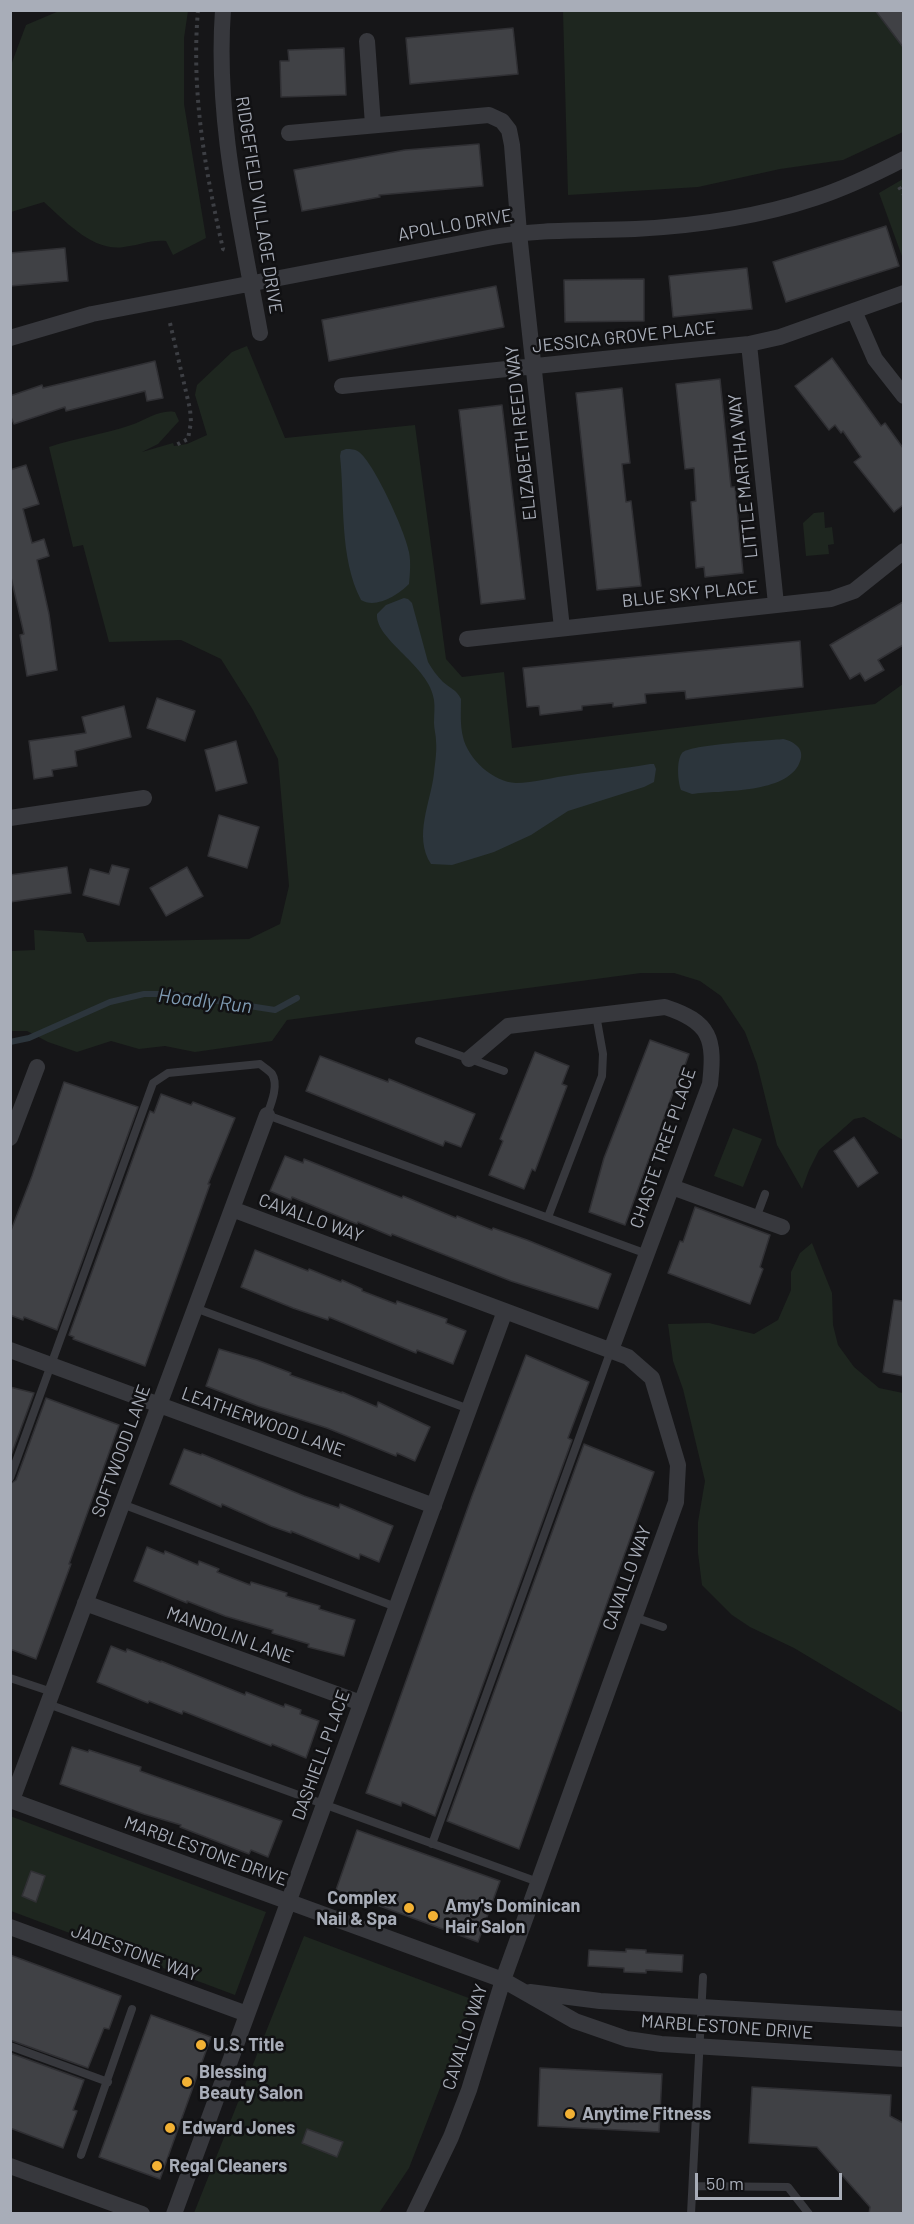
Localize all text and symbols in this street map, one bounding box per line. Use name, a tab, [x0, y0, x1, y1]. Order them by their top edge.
street label: RIDGEFIELD VILLAGE DRIVE	[231, 95, 287, 315]
street label: APOLLO DRIVE	[396, 204, 514, 246]
street label: JESSICA GROVE PLACE	[531, 317, 717, 357]
street label: ELIZABETH REED WAY	[501, 344, 541, 522]
street label: LITTLE MARTHA WAY	[724, 393, 762, 559]
street label: BLUE SKY PLACE	[621, 576, 759, 612]
water label: Hoadly Run	[157, 983, 253, 1019]
street label: CHASTE TREE PLACE	[625, 1065, 701, 1231]
street label: CAVALLO WAY	[256, 1189, 366, 1247]
street label: SOFTWOOD LANE	[87, 1382, 155, 1520]
street label: LEATHERWOOD LANE	[179, 1382, 347, 1462]
street label: CAVALLO WAY	[598, 1523, 656, 1633]
street label: MANDOLIN LANE	[164, 1602, 296, 1668]
street label: DASHIELL PLACE	[287, 1687, 355, 1823]
street label: MARBLESTONE DRIVE	[121, 1811, 291, 1891]
place label: Complex Nail & Spa	[316, 1887, 397, 1930]
place label: Amy's Dominican Hair Salon	[445, 1895, 580, 1938]
marker: Complex Nail & Spa	[402, 1901, 416, 1915]
marker: Amy's Dominican Hair Salon	[426, 1909, 440, 1923]
street label: JADESTONE WAY	[68, 1920, 202, 1986]
street label: CAVALLO WAY	[438, 1981, 492, 2093]
street label: MARBLESTONE DRIVE	[640, 2010, 814, 2044]
place label: U.S. Title	[213, 2034, 284, 2056]
marker: U.S. Title	[194, 2038, 208, 2052]
place label: Blessing Beauty Salon	[199, 2061, 303, 2104]
marker: Blessing Beauty Salon	[180, 2075, 194, 2089]
place label: Anytime Fitness	[582, 2103, 711, 2125]
marker: Anytime Fitness	[563, 2107, 577, 2121]
place label: Edward Jones	[182, 2117, 295, 2139]
marker: Edward Jones	[163, 2121, 177, 2135]
place label: Regal Cleaners	[169, 2155, 287, 2177]
marker: Regal Cleaners	[150, 2159, 164, 2173]
scale bar	[698, 2161, 845, 2199]
text: 50 m	[706, 2172, 744, 2194]

